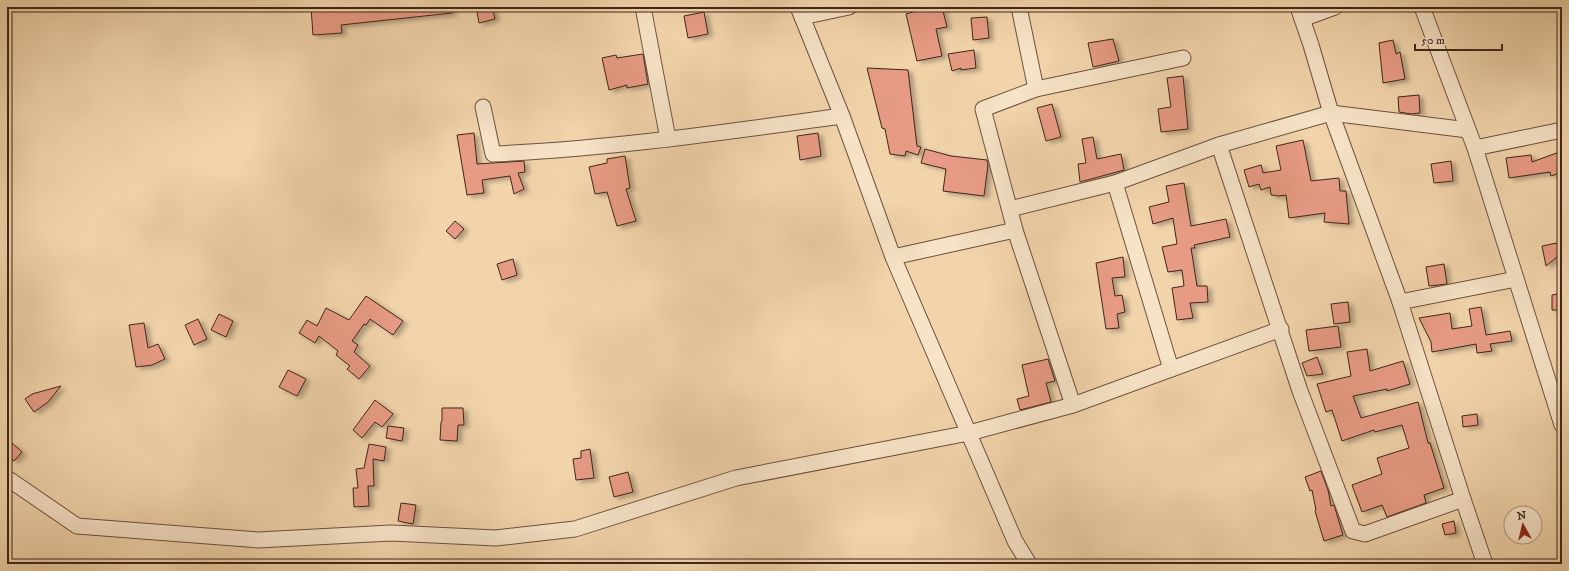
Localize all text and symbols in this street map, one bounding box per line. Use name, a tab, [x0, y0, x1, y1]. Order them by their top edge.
scale bar	[1415, 26, 1502, 52]
text: 50 m	[1421, 33, 1445, 48]
north arrow	[1503, 505, 1543, 545]
text: N	[1516, 509, 1527, 524]

